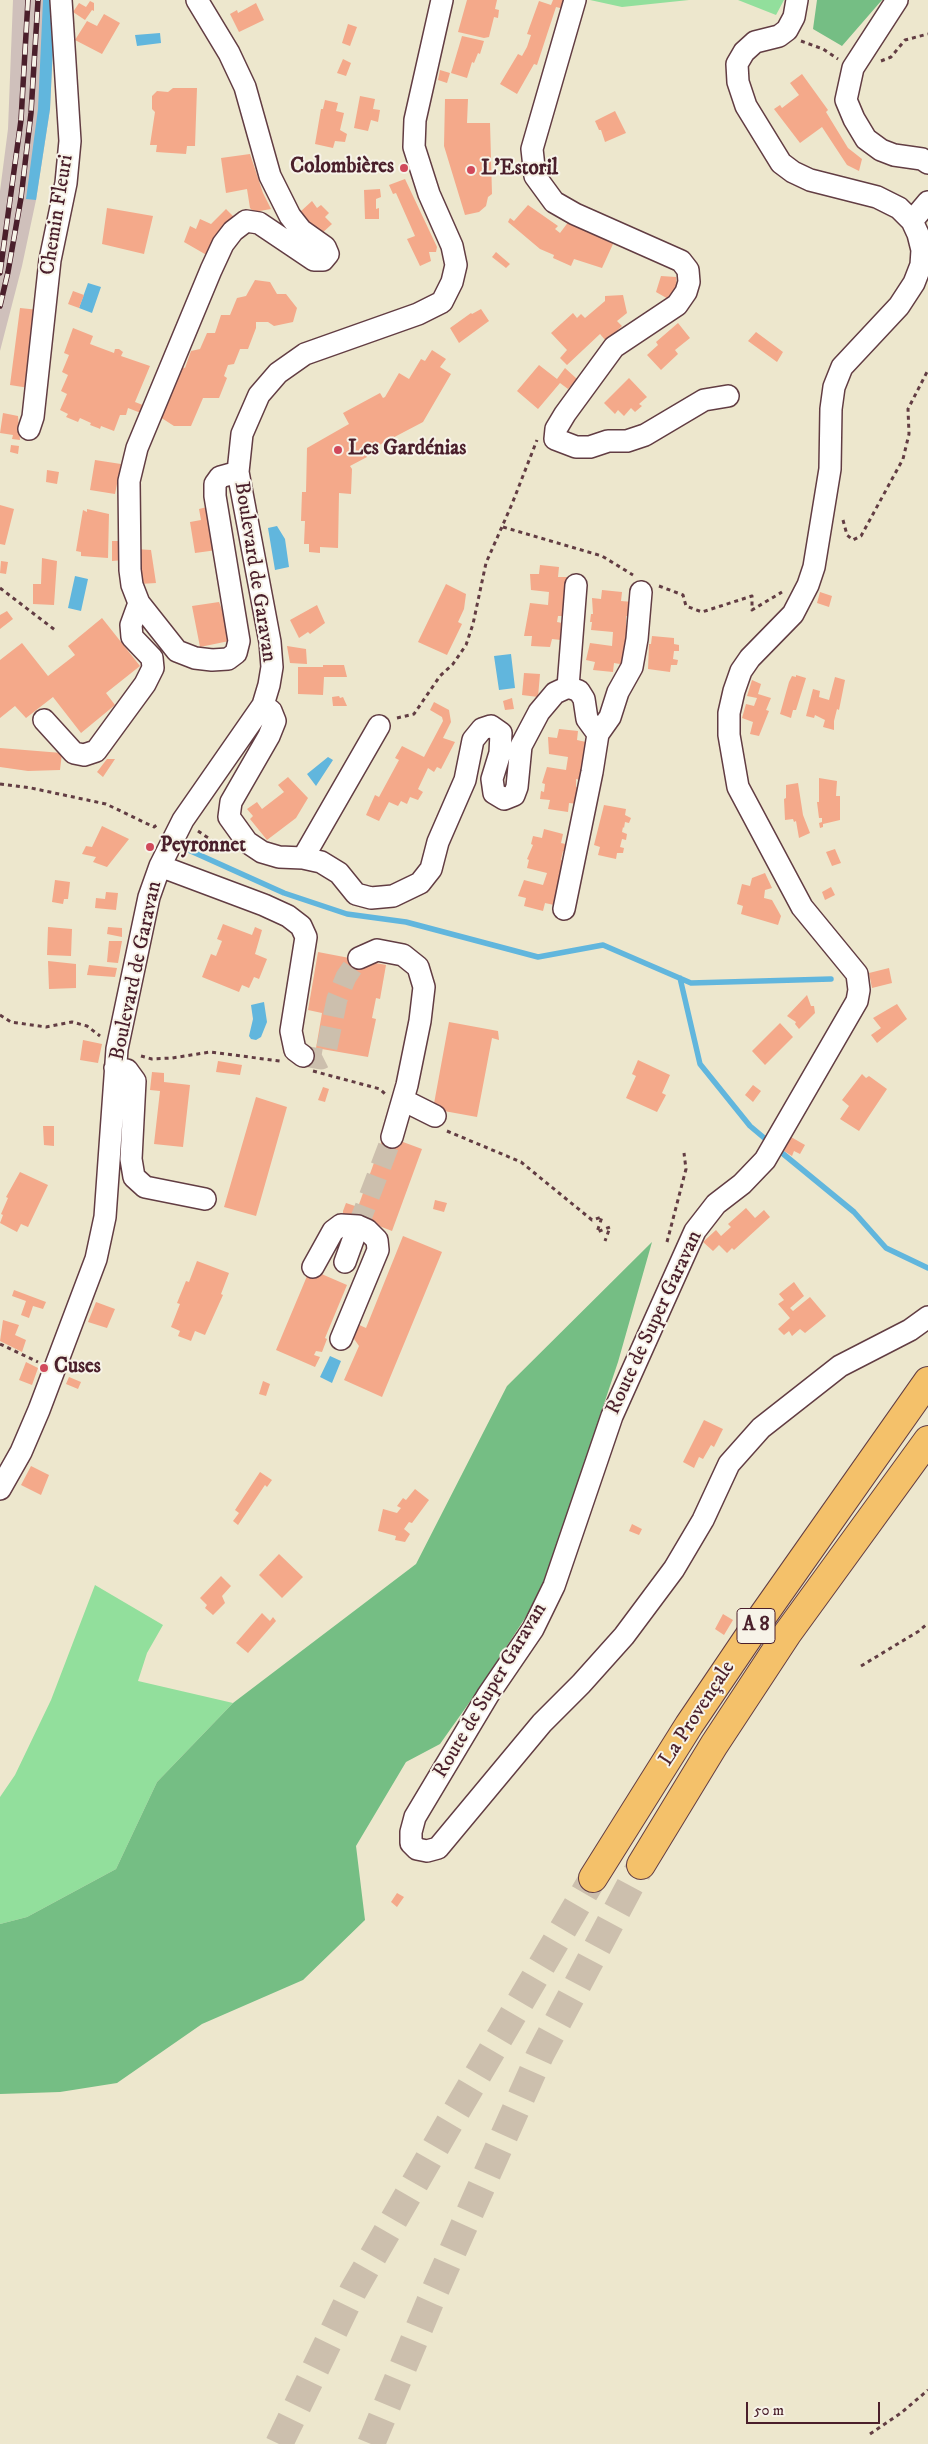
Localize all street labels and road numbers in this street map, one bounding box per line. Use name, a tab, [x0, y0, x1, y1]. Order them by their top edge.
street label: Chemin Fleuri	[36, 153, 80, 277]
street label: Boulevard de Garavan	[227, 480, 281, 664]
street label: Boulevard de Garavan	[106, 879, 168, 1063]
street label: Route de Super Garavan	[601, 1227, 709, 1419]
street label: Route de Super Garavan	[429, 1599, 553, 1783]
road number: A 8	[737, 1608, 775, 1644]
street label: La Provençale	[655, 1657, 741, 1771]

